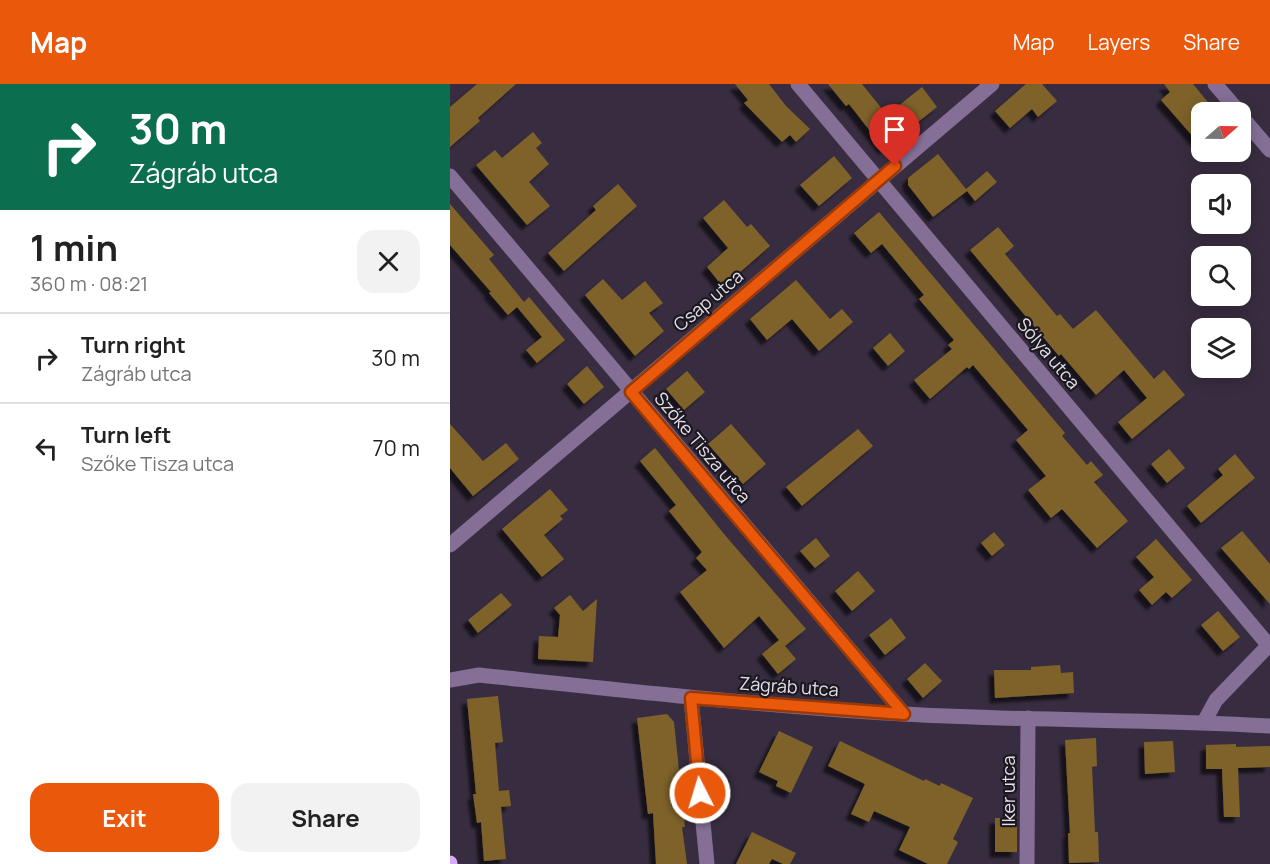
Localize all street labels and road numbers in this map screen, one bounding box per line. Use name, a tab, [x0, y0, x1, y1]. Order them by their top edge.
street label: Csap utca	[668, 264, 748, 336]
street label: Sólya utca	[1012, 312, 1086, 394]
street label: Szőke Tisza utca	[650, 386, 756, 508]
street label: Zágráb utca	[739, 671, 839, 701]
street label: Iker utca	[996, 755, 1020, 827]

